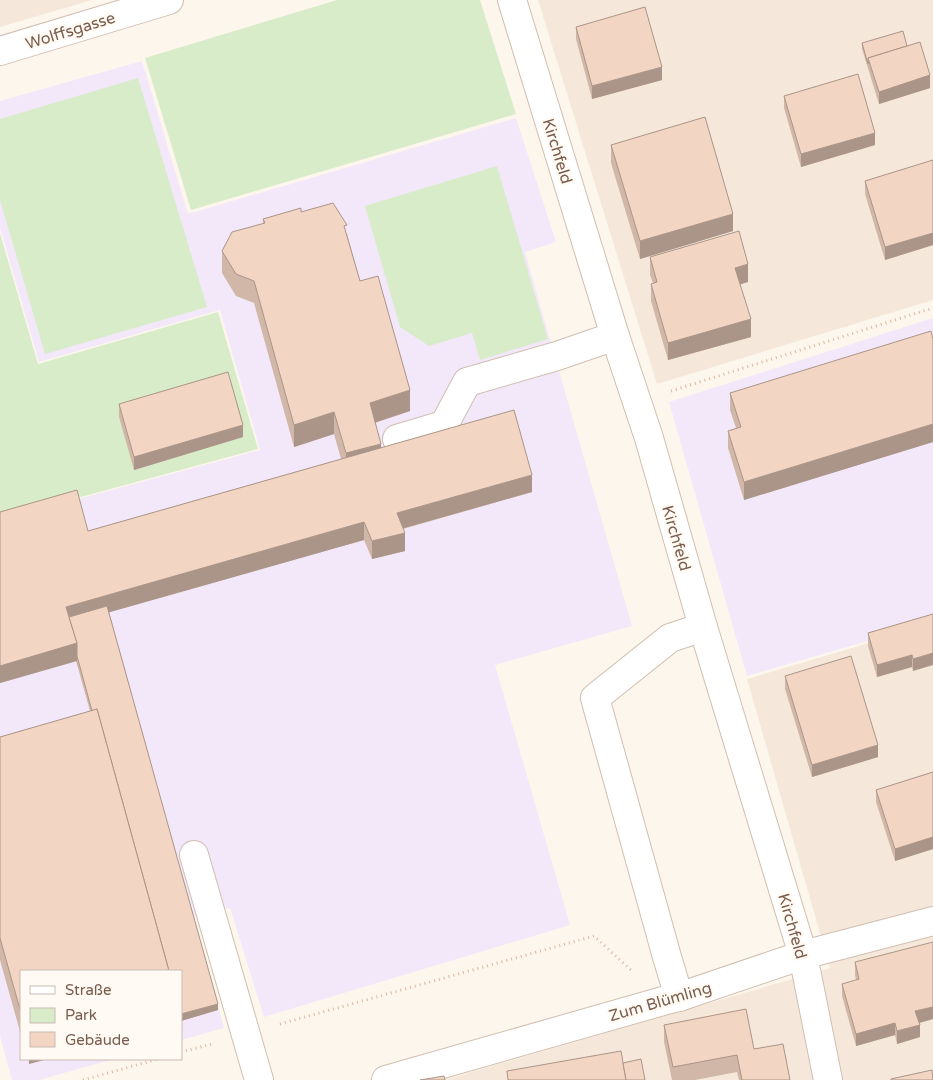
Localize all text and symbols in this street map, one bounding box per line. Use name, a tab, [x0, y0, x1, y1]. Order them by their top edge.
street label: Wolffsgasse	[23, 8, 118, 54]
street label: Kirchfeld	[538, 116, 576, 186]
street label: Kirchfeld	[657, 503, 695, 573]
street label: Kirchfeld	[773, 891, 811, 961]
legend	[20, 970, 182, 1060]
street label: Zum Blümling	[607, 978, 714, 1026]
text: Straße	[65, 981, 111, 999]
text: Park	[65, 1006, 97, 1024]
text: Gebäude	[65, 1031, 130, 1049]

